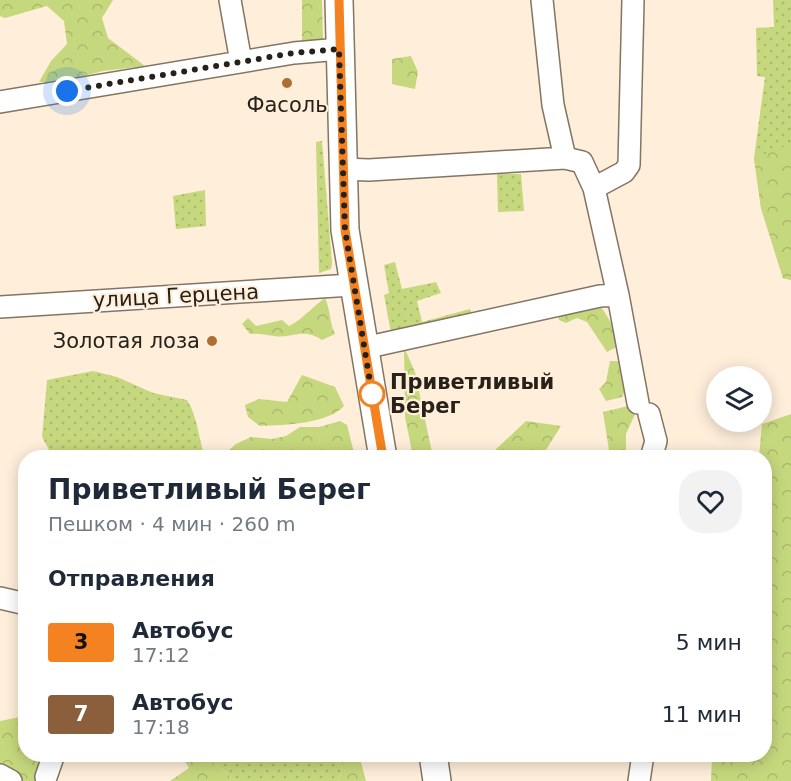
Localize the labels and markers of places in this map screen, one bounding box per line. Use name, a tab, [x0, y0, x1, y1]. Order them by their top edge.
marker: Фасоль	[280, 76, 294, 90]
place label: Фасоль	[246, 93, 328, 117]
place label: Золотая лоза	[53, 329, 200, 353]
marker: Золотая лоза	[205, 334, 219, 348]
place label: Приветливый Берег	[390, 370, 554, 418]
marker: Приветливый Берег	[359, 381, 385, 407]

